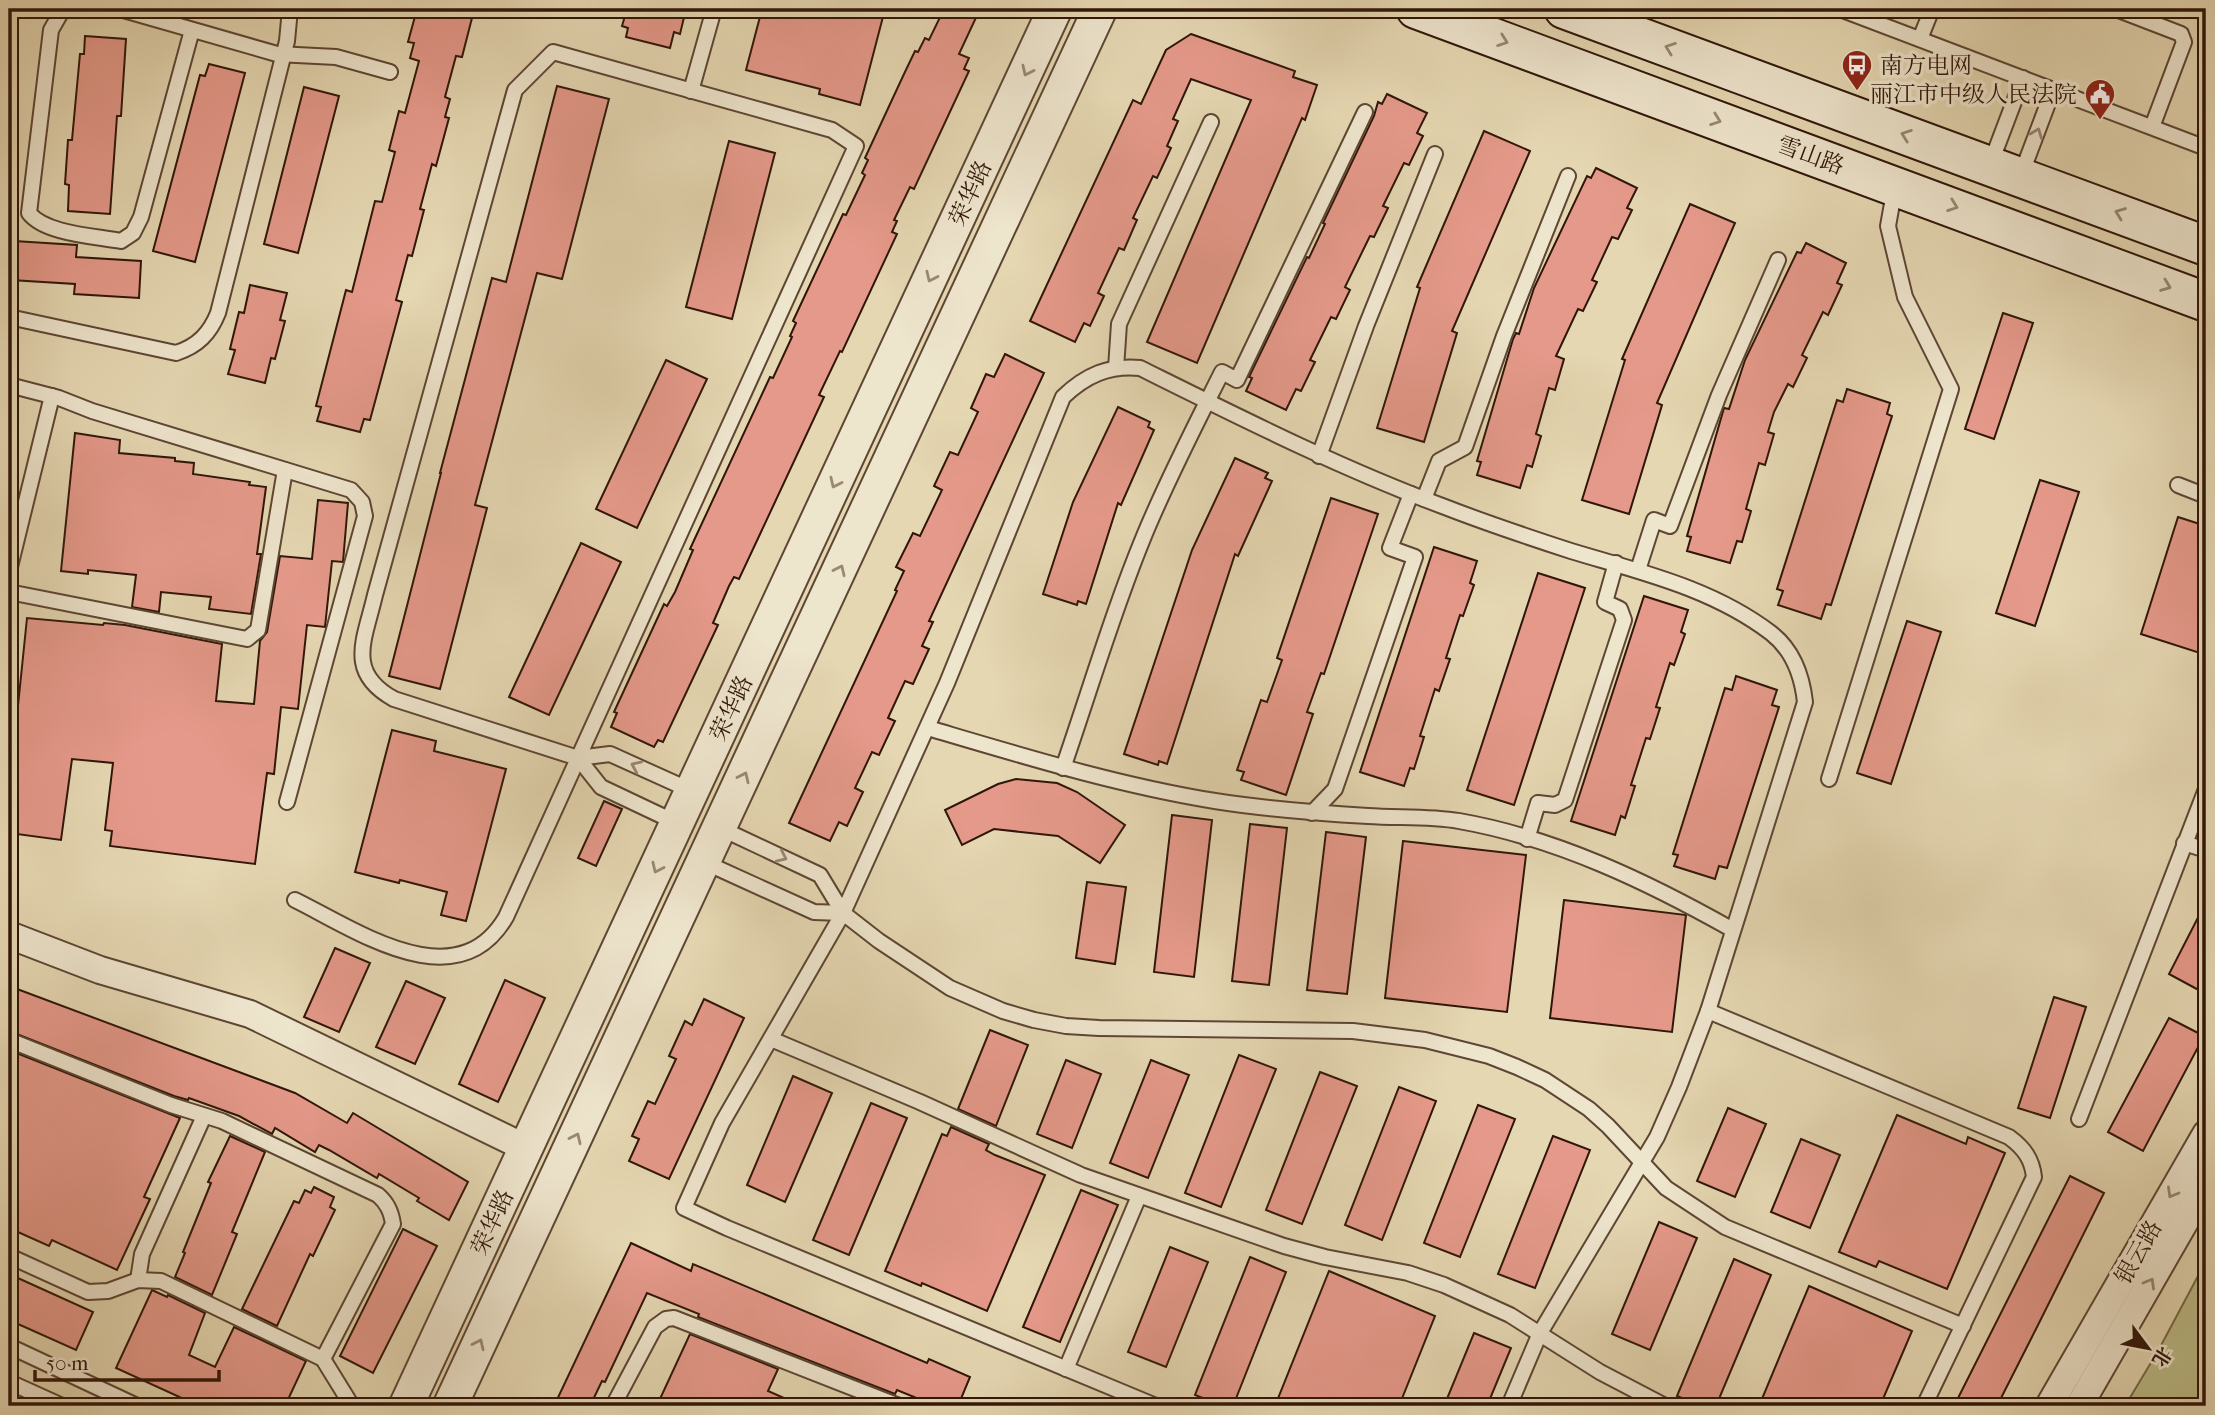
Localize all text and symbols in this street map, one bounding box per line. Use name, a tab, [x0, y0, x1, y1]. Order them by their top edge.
one-way arrow	[1496, 33, 1508, 47]
one-way arrow	[1664, 42, 1676, 56]
bus stop icon: 南方电网	[1840, 48, 1874, 92]
place label: 南方电网	[1880, 52, 1972, 79]
one-way arrow	[1021, 64, 1035, 76]
public building icon: 丽江市中级人民法院	[2083, 77, 2117, 121]
place label: 丽江市中级人民法院	[1870, 81, 2077, 108]
one-way arrow	[1710, 111, 1722, 125]
one-way arrow	[2028, 128, 2042, 140]
one-way arrow	[1901, 129, 1913, 143]
street label: 雪山路	[1774, 131, 1848, 180]
street label: 荣华路	[944, 156, 997, 230]
one-way arrow	[1946, 198, 1958, 212]
one-way arrow	[2114, 207, 2126, 221]
one-way arrow	[925, 270, 939, 282]
one-way arrow	[2159, 278, 2171, 292]
one-way arrow	[829, 476, 843, 489]
one-way arrow	[831, 565, 845, 577]
street label: 荣华路	[705, 671, 758, 745]
one-way arrow	[631, 760, 644, 774]
one-way arrow	[736, 771, 750, 784]
one-way arrow	[775, 849, 787, 863]
one-way arrow	[651, 861, 665, 873]
one-way arrow	[567, 1133, 581, 1145]
street label: 荣华路	[466, 1185, 519, 1259]
one-way arrow	[2167, 1186, 2180, 1198]
street label: 银云路	[2109, 1216, 2167, 1289]
one-way arrow	[2142, 1278, 2155, 1291]
north arrow	[2114, 1314, 2184, 1384]
scale bar	[35, 1338, 219, 1382]
one-way arrow	[471, 1339, 485, 1352]
text: 北	[2147, 1343, 2176, 1370]
text: 50 m	[46, 1351, 89, 1375]

